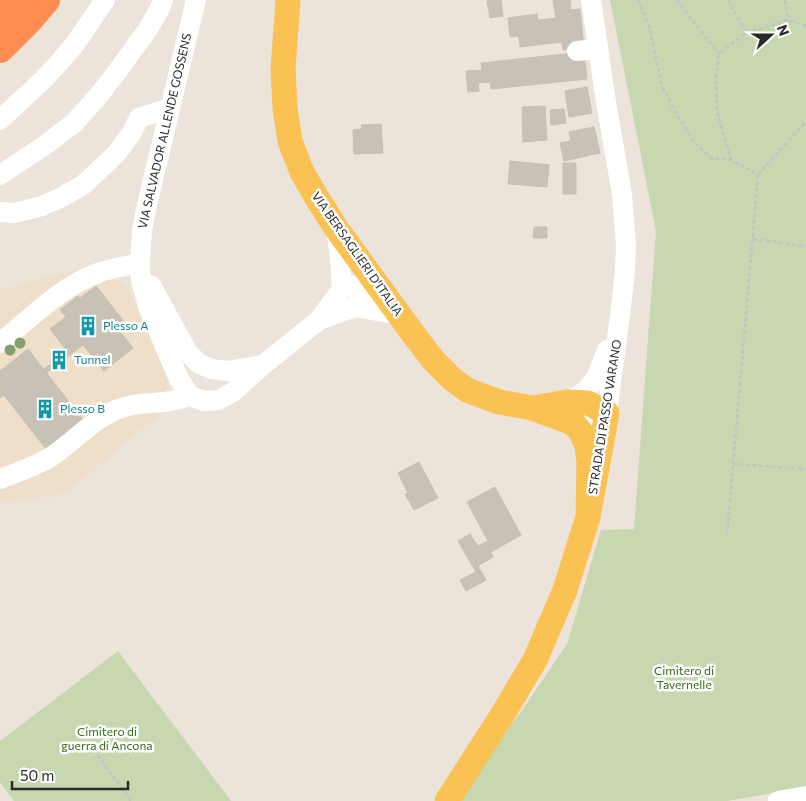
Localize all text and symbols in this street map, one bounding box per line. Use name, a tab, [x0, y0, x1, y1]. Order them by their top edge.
north arrow	[746, 10, 796, 60]
text: N	[774, 22, 793, 38]
street label: VIA SALVADOR ALLENDE GOSSENS	[135, 32, 193, 230]
street label: VIA BERSAGLIERI D'ITALIA	[310, 189, 406, 318]
building icon: Plesso A	[77, 315, 99, 337]
place label: Plesso A	[103, 318, 149, 332]
street label: STRADA DI PASSO VARANO	[585, 338, 623, 495]
building icon: Tunnel	[48, 349, 70, 371]
place label: Tunnel	[74, 352, 111, 366]
building icon: Plesso B	[34, 398, 56, 420]
place label: Plesso B	[60, 401, 105, 415]
park label: Cimitero di Tavernelle	[654, 663, 714, 691]
park label: Cimitero di guerra di Ancona	[61, 724, 153, 752]
scale bar	[12, 758, 129, 790]
text: 50 m	[20, 766, 54, 784]

